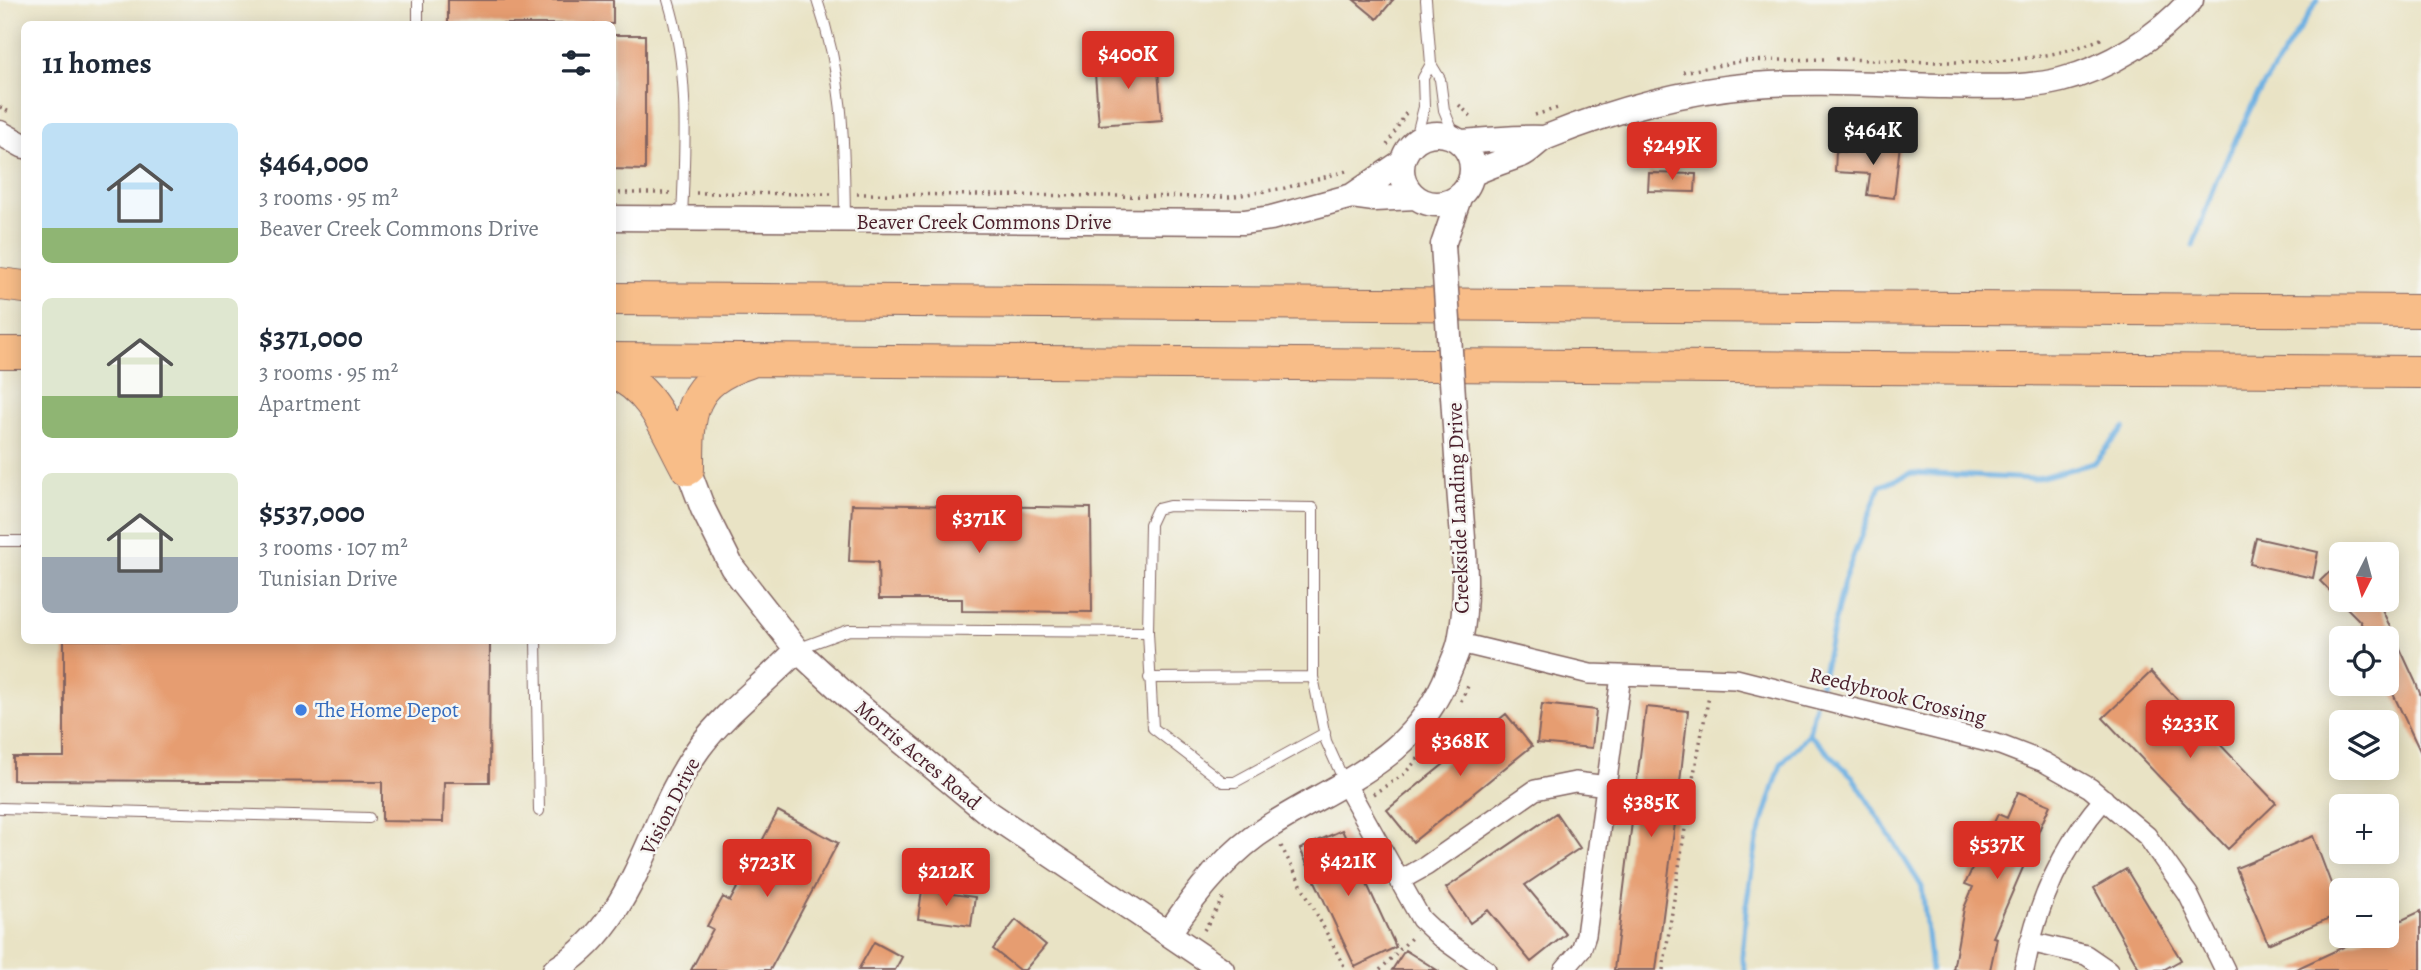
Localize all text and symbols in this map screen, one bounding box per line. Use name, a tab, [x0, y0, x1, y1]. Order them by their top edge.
pin: $400K	[1079, 32, 1177, 91]
text: $400K	[1098, 38, 1158, 69]
text: 11 homes	[42, 43, 152, 83]
icon: filters	[557, 44, 595, 82]
pin: $464K	[1824, 108, 1922, 167]
text: $464K	[1844, 114, 1902, 145]
pin: $249K	[1623, 122, 1721, 182]
text: $249K	[1643, 129, 1701, 160]
text: $464,000	[259, 142, 369, 182]
icon: home	[98, 151, 182, 235]
text: 3 rooms · 95 m²	[259, 182, 398, 213]
street label: Beaver Creek Commons Drive	[856, 208, 1112, 236]
text: Beaver Creek Commons Drive	[259, 213, 539, 244]
text: $371,000	[259, 317, 363, 357]
icon: home	[98, 326, 182, 410]
text: 3 rooms · 95 m²	[259, 357, 398, 388]
text: Apartment	[259, 388, 361, 419]
street label: Creekside Landing Drive	[1440, 402, 1476, 614]
text: $537,000	[259, 492, 365, 532]
pin: $371K	[930, 496, 1028, 555]
icon: home	[98, 501, 182, 585]
text: $371K	[952, 502, 1006, 533]
text: 3 rooms · 107 m²	[259, 532, 408, 563]
north arrow	[2329, 542, 2399, 612]
map controls	[2329, 542, 2399, 948]
text: Tunisian Drive	[259, 563, 398, 594]
button: locate	[2329, 626, 2399, 696]
street label: Reedybrook Crossing	[1807, 660, 1990, 732]
street label: Morris Acres Road	[849, 694, 988, 817]
place label: The Home Depot	[315, 696, 459, 724]
pin: $233K	[2141, 700, 2239, 760]
marker: The Home Depot	[293, 702, 309, 718]
text: $233K	[2162, 707, 2218, 738]
button: layers	[2329, 710, 2399, 780]
pin: $368K	[1411, 718, 1509, 778]
text: $368K	[1431, 725, 1489, 756]
street label: Vision Drive	[633, 753, 706, 860]
pin: $385K	[1602, 780, 1700, 839]
text: $385K	[1623, 786, 1679, 817]
button: +	[2329, 794, 2399, 864]
pin: $537K	[1948, 822, 2046, 881]
text: $537K	[1969, 828, 2025, 859]
pin: $421K	[1299, 838, 1397, 898]
pin: $723K	[718, 839, 816, 899]
text: $421K	[1320, 845, 1376, 876]
text: $723K	[739, 846, 795, 877]
pin: $212K	[897, 848, 995, 908]
text: $212K	[918, 855, 974, 886]
button: −	[2329, 878, 2399, 948]

